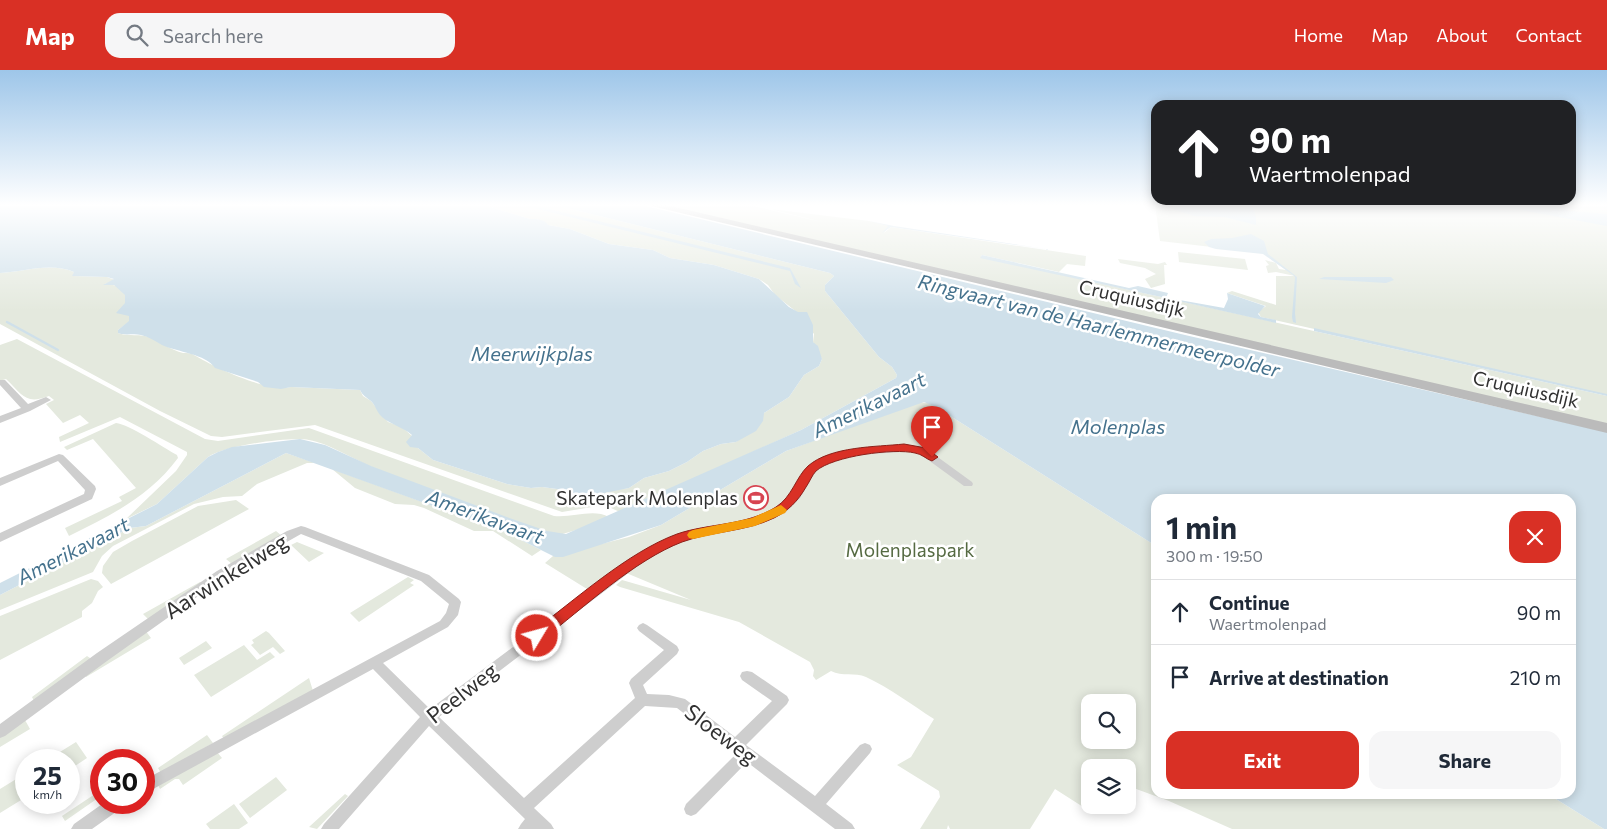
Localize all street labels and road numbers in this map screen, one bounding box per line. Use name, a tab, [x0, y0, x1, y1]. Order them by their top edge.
street label: Cruquiusdijk	[1077, 274, 1187, 321]
street label: Cruquiusdijk	[1471, 365, 1581, 412]
street label: Aarwinkelweg	[159, 527, 293, 624]
street label: Peelweg	[421, 656, 503, 729]
street label: Sloeweg	[680, 698, 763, 770]

